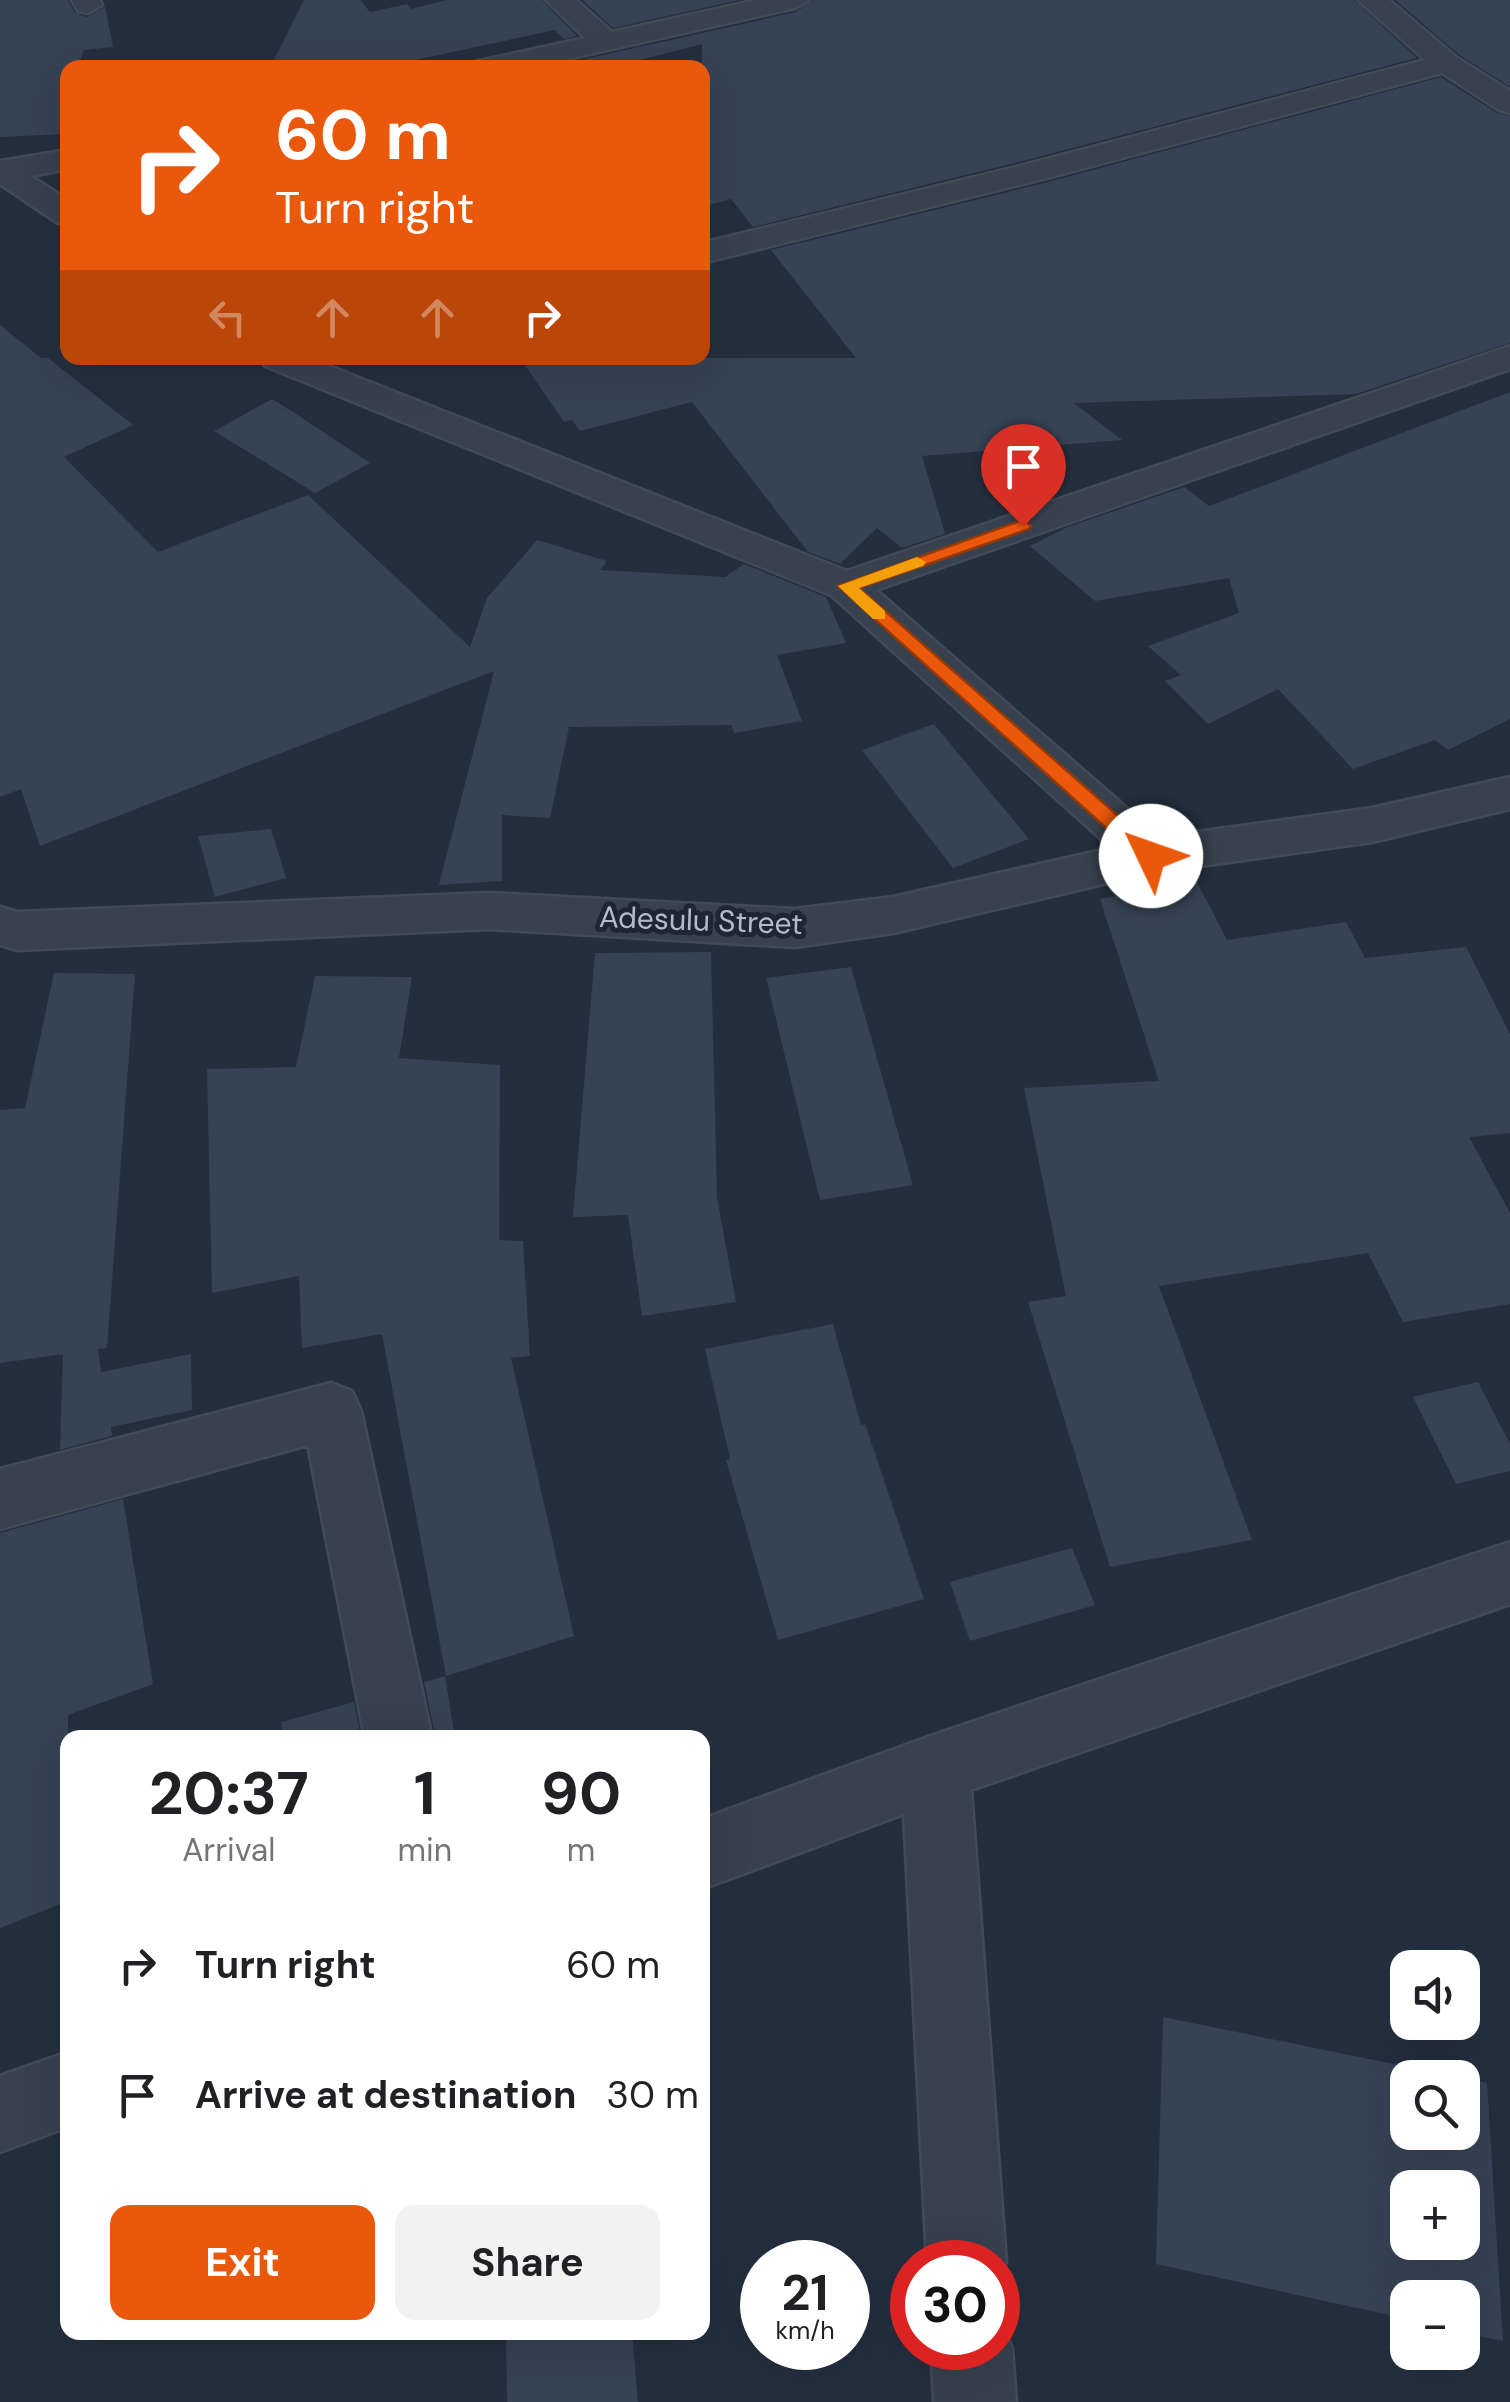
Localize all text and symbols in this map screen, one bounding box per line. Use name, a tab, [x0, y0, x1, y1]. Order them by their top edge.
text: 60 m	[275, 90, 451, 181]
icon: right	[110, 100, 240, 230]
text: Turn right	[275, 178, 474, 237]
icon: left	[200, 290, 255, 345]
icon: ahead	[305, 290, 360, 345]
icon: ahead	[410, 290, 465, 345]
icon: right	[515, 290, 570, 345]
pin	[981, 424, 1066, 527]
icon: arrive	[996, 439, 1051, 494]
position arrow	[1099, 804, 1203, 908]
street label: Adesulu Street	[598, 897, 804, 943]
text: 20:37	[149, 1754, 309, 1833]
text: 1	[414, 1754, 436, 1833]
text: 90	[541, 1754, 621, 1833]
text: Arrival	[182, 1829, 275, 1871]
text: min	[397, 1829, 452, 1871]
text: m	[567, 1829, 595, 1871]
icon: right	[110, 1938, 165, 1993]
text: Turn right	[195, 1940, 376, 1990]
text: 60 m	[566, 1940, 660, 1990]
map controls	[1390, 1950, 1480, 2370]
button: sound	[1390, 1950, 1480, 2040]
button: search	[1390, 2060, 1480, 2150]
icon: arrive	[110, 2068, 165, 2123]
text: Arrive at destination	[195, 2070, 577, 2120]
text: 30 m	[607, 2070, 699, 2120]
button: +	[1390, 2170, 1480, 2260]
button: Exit	[110, 2205, 375, 2320]
button: Share	[395, 2205, 660, 2320]
speed limit sign: 30	[890, 2240, 1020, 2370]
text: 21	[781, 2260, 829, 2326]
button: −	[1390, 2280, 1480, 2370]
text: km/h	[775, 2314, 835, 2347]

